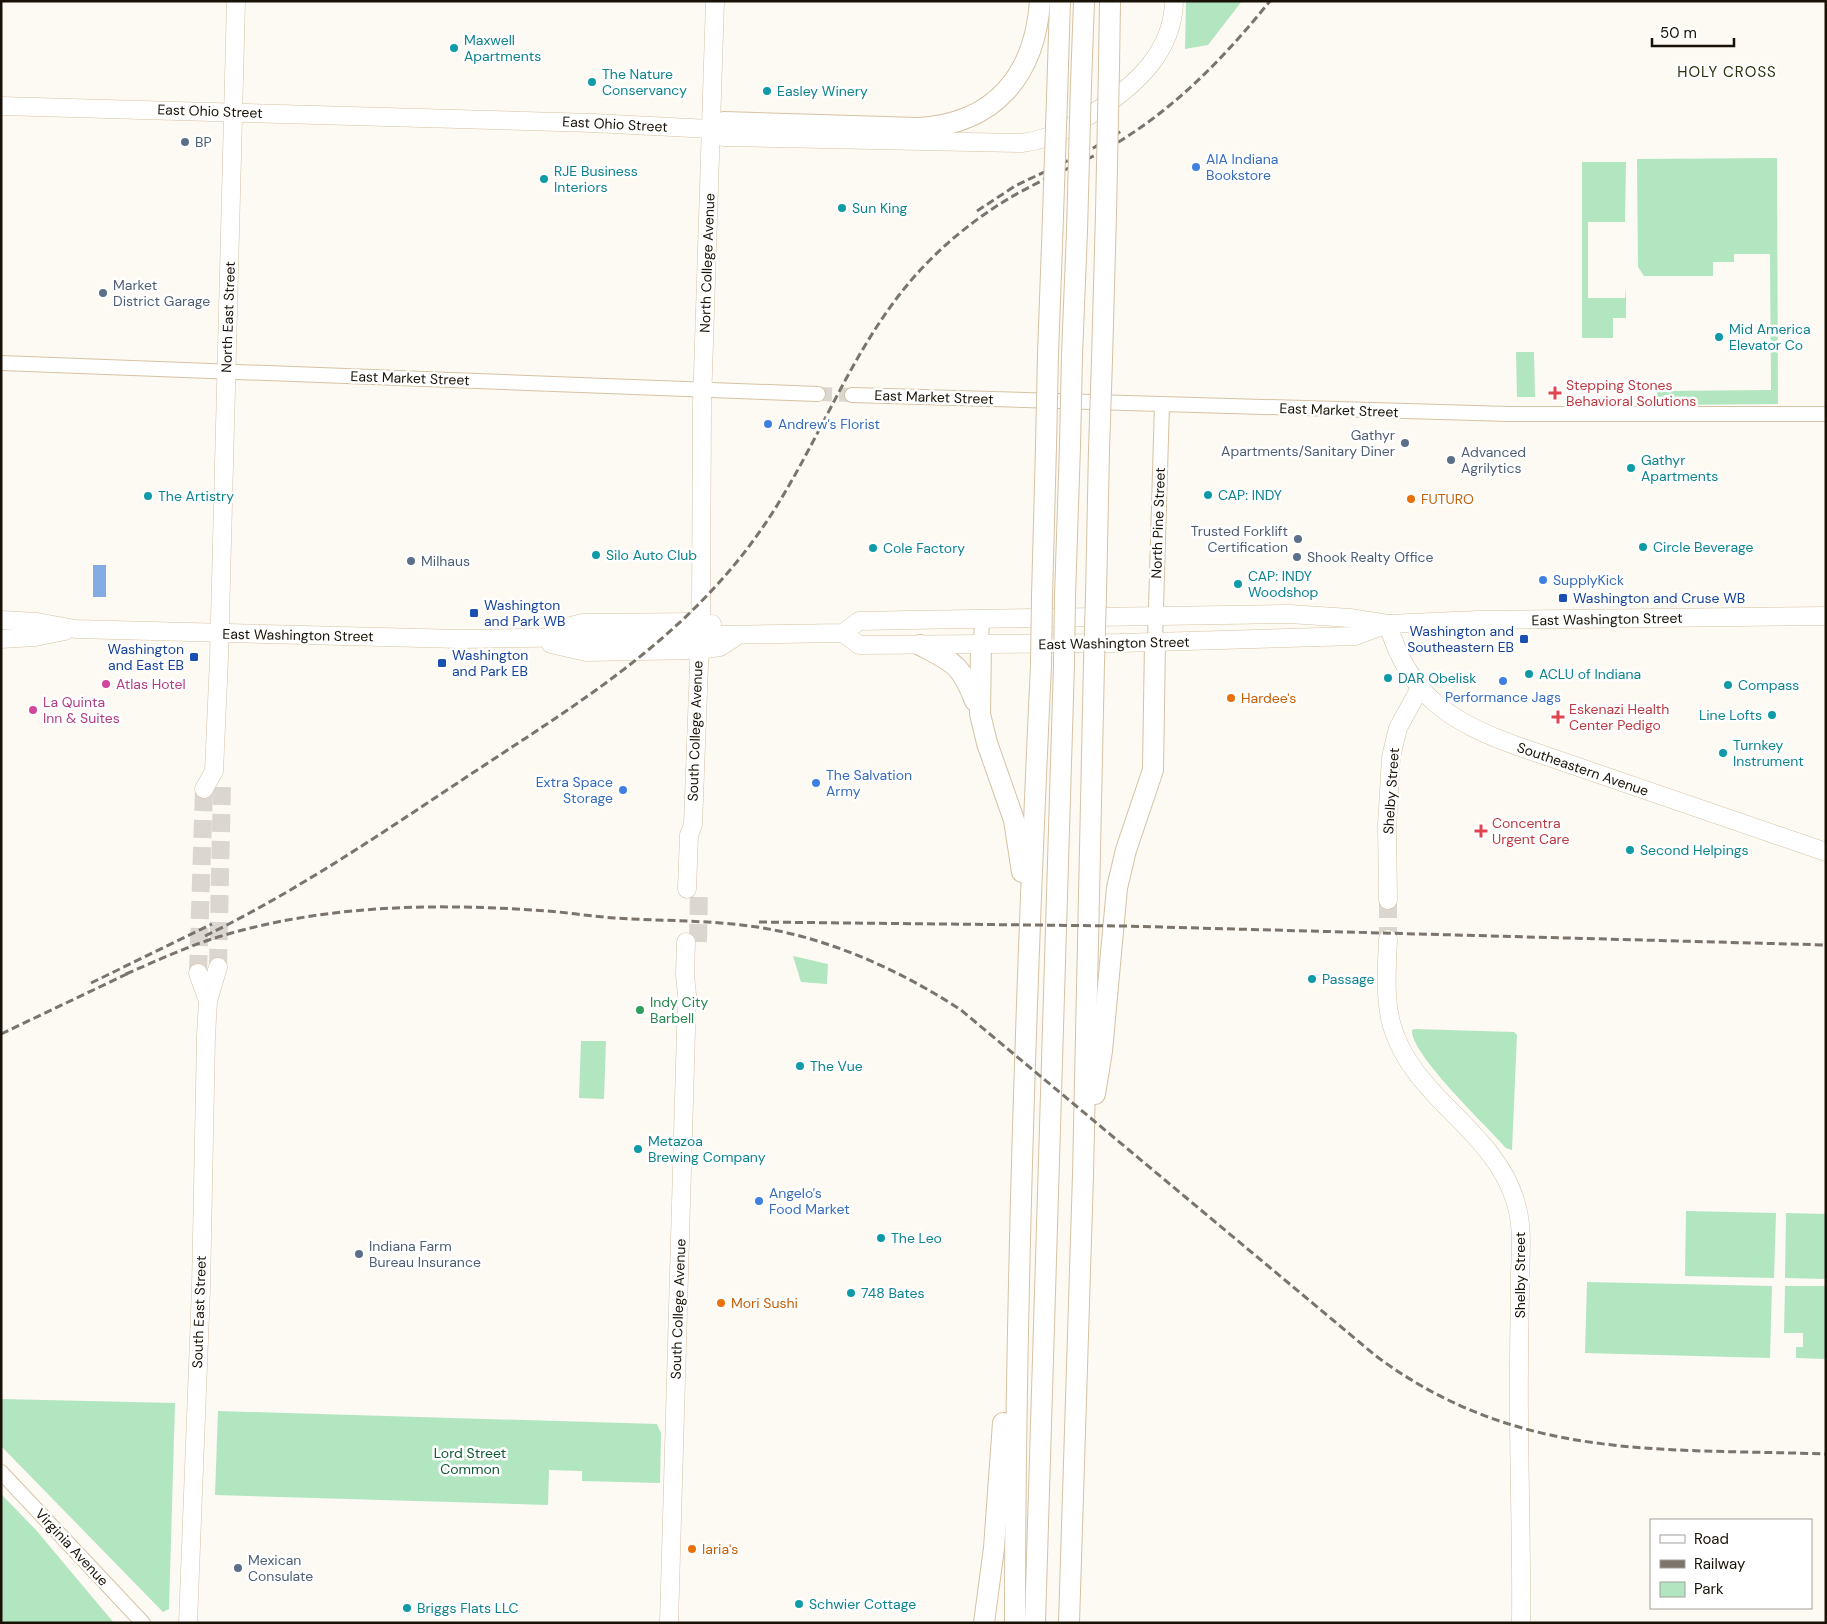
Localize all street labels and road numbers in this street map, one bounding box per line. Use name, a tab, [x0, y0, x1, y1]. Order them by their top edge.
street label: East Ohio Street	[157, 100, 263, 122]
street label: East Ohio Street	[562, 112, 668, 136]
street label: North College Avenue	[696, 193, 718, 333]
street label: North East Street	[217, 261, 239, 373]
street label: East Market Street	[350, 367, 470, 389]
street label: East Market Street	[874, 386, 994, 408]
street label: East Market Street	[1279, 399, 1399, 421]
street label: North Pine Street	[1147, 467, 1169, 579]
street label: East Washington Street	[1531, 609, 1683, 629]
street label: East Washington Street	[222, 625, 374, 645]
street label: East Washington Street	[1038, 633, 1190, 653]
street label: South College Avenue	[684, 660, 706, 802]
street label: Southeastern Avenue	[1515, 738, 1651, 800]
street label: Shelby Street	[1379, 747, 1403, 835]
street label: Shelby Street	[1511, 1232, 1529, 1318]
street label: South College Avenue	[667, 1238, 689, 1380]
street label: South East Street	[188, 1255, 210, 1369]
street label: Virginia Avenue	[32, 1505, 112, 1589]

